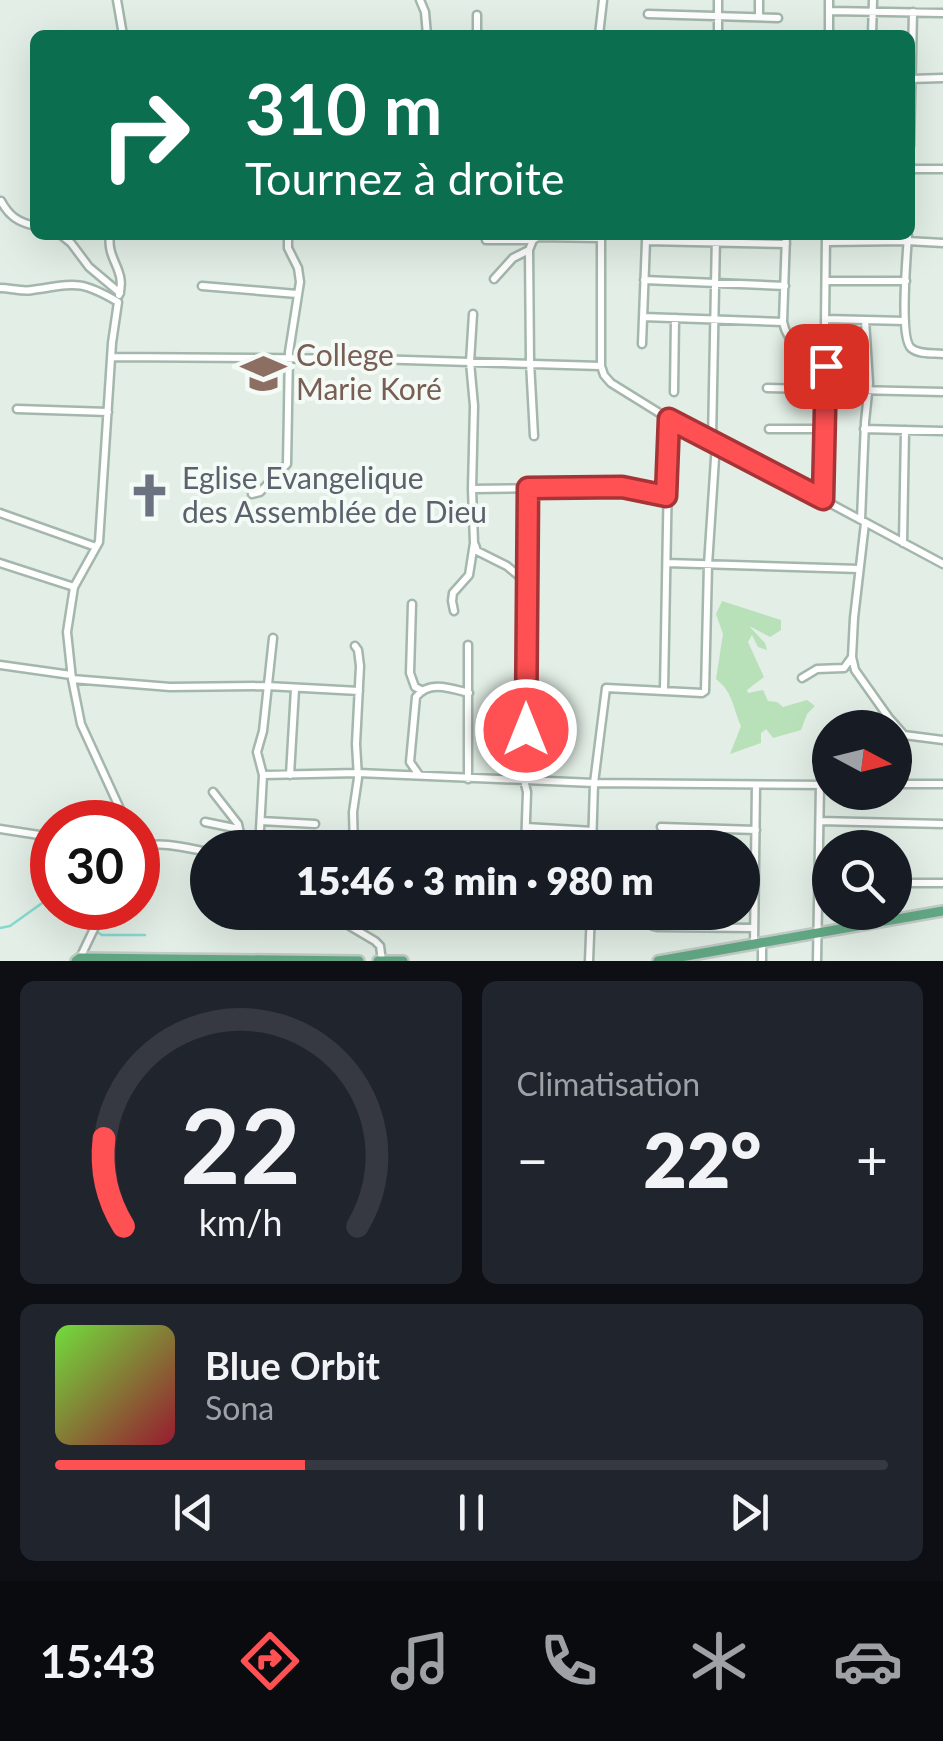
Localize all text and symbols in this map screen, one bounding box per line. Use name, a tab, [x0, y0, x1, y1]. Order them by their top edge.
text: 310 m	[245, 66, 442, 150]
icon: right	[80, 70, 210, 200]
text: Tournez à droite	[245, 151, 564, 205]
pin	[784, 324, 869, 409]
place label: College Marie Koré	[296, 336, 442, 406]
icon: arrive	[799, 339, 854, 394]
school or university icon: College Marie Koré	[239, 349, 287, 397]
place label: Eglise Evangelique des Assemblée de Dieu	[182, 459, 487, 529]
church icon: Eglise Evangelique des Assemblée de Dieu	[125, 472, 173, 520]
position arrow	[474, 678, 578, 782]
north arrow	[812, 710, 912, 810]
map controls	[812, 710, 912, 930]
speed limit sign: 30	[30, 800, 160, 930]
button: search	[812, 830, 912, 930]
text: 15:46 · 3 min · 980 m	[296, 857, 654, 903]
text: Climatisation	[517, 1064, 700, 1103]
text: 22	[180, 1081, 301, 1206]
text: 22°	[643, 1114, 761, 1204]
text: −	[517, 1126, 548, 1192]
text: +	[856, 1126, 888, 1192]
text: km/h	[199, 1201, 283, 1244]
text: Blue Orbit	[205, 1342, 380, 1388]
text: Sona	[205, 1388, 274, 1427]
icon: previous	[166, 1485, 221, 1540]
icon: pause	[444, 1485, 499, 1540]
icon: next	[722, 1485, 777, 1540]
icon: directions	[235, 1626, 305, 1696]
icon: music	[385, 1626, 455, 1696]
icon: phone	[534, 1626, 604, 1696]
icon: climate	[684, 1626, 754, 1696]
icon: car	[833, 1626, 903, 1696]
text: 15:43	[40, 1634, 156, 1688]

